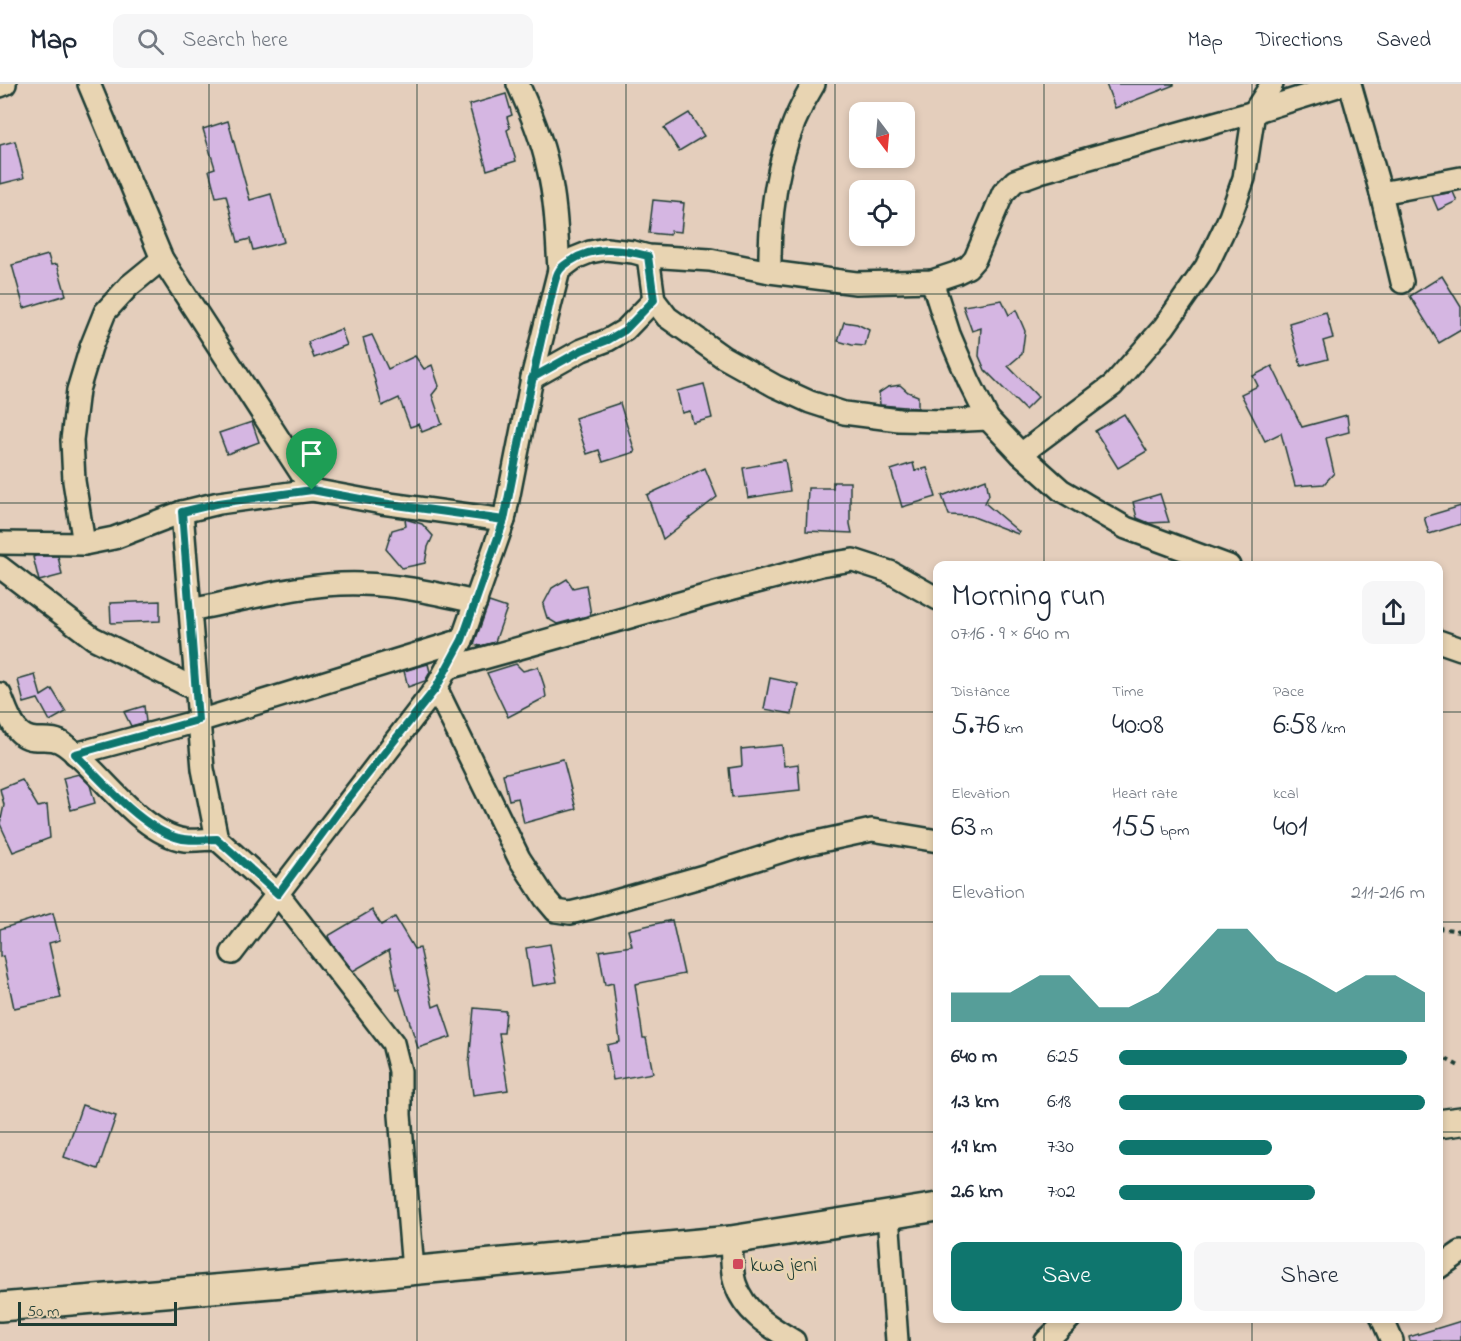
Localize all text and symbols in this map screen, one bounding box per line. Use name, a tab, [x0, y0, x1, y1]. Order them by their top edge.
search box	[113, 14, 533, 68]
text: Map	[30, 21, 77, 62]
icon: search	[134, 25, 167, 58]
text: Search here	[182, 25, 288, 57]
text: Map	[1187, 26, 1223, 56]
text: Directions	[1256, 26, 1343, 56]
text: Saved	[1376, 26, 1431, 56]
north arrow	[849, 102, 915, 168]
map controls	[849, 102, 915, 246]
button: locate	[849, 180, 915, 246]
pin	[286, 428, 337, 490]
icon: arrive	[295, 437, 328, 470]
text: Morning run	[951, 573, 1105, 621]
button: share	[1362, 581, 1425, 644]
text: 07:16 · 9 × 640 m	[951, 620, 1070, 649]
text: Distance	[951, 680, 1010, 704]
text: Time	[1112, 680, 1144, 704]
text: Pace	[1273, 680, 1304, 704]
text: 5.76	[951, 704, 1000, 748]
text: 40:08	[1112, 704, 1164, 748]
text: 6:58	[1273, 704, 1317, 748]
text: km	[1000, 717, 1023, 741]
text: /km	[1317, 717, 1346, 741]
text: Elevation	[951, 782, 1010, 806]
text: Heart rate	[1112, 782, 1178, 806]
text: kcal	[1273, 782, 1298, 806]
text: 63	[951, 806, 977, 850]
text: 155	[1112, 806, 1156, 850]
text: 401	[1273, 806, 1308, 850]
text: m	[977, 819, 993, 843]
text: bpm	[1156, 819, 1189, 843]
text: Elevation	[951, 879, 1025, 908]
text: 211–216 m	[1351, 879, 1425, 908]
text: 640 m	[951, 1043, 997, 1072]
text: 6:25	[1047, 1043, 1079, 1072]
text: 1.3 km	[951, 1088, 999, 1117]
text: 6:18	[1047, 1088, 1071, 1117]
text: 1.9 km	[951, 1133, 997, 1162]
text: 7:30	[1047, 1133, 1074, 1162]
text: 2.6 km	[951, 1178, 1003, 1207]
text: 7:02	[1047, 1178, 1076, 1207]
button: Save	[951, 1242, 1182, 1311]
button: Share	[1194, 1242, 1425, 1311]
place label: kwa jeni	[750, 1251, 817, 1281]
marker: kwa jeni	[731, 1257, 745, 1271]
scale bar	[18, 1299, 177, 1326]
text: 50 m	[27, 1300, 59, 1324]

